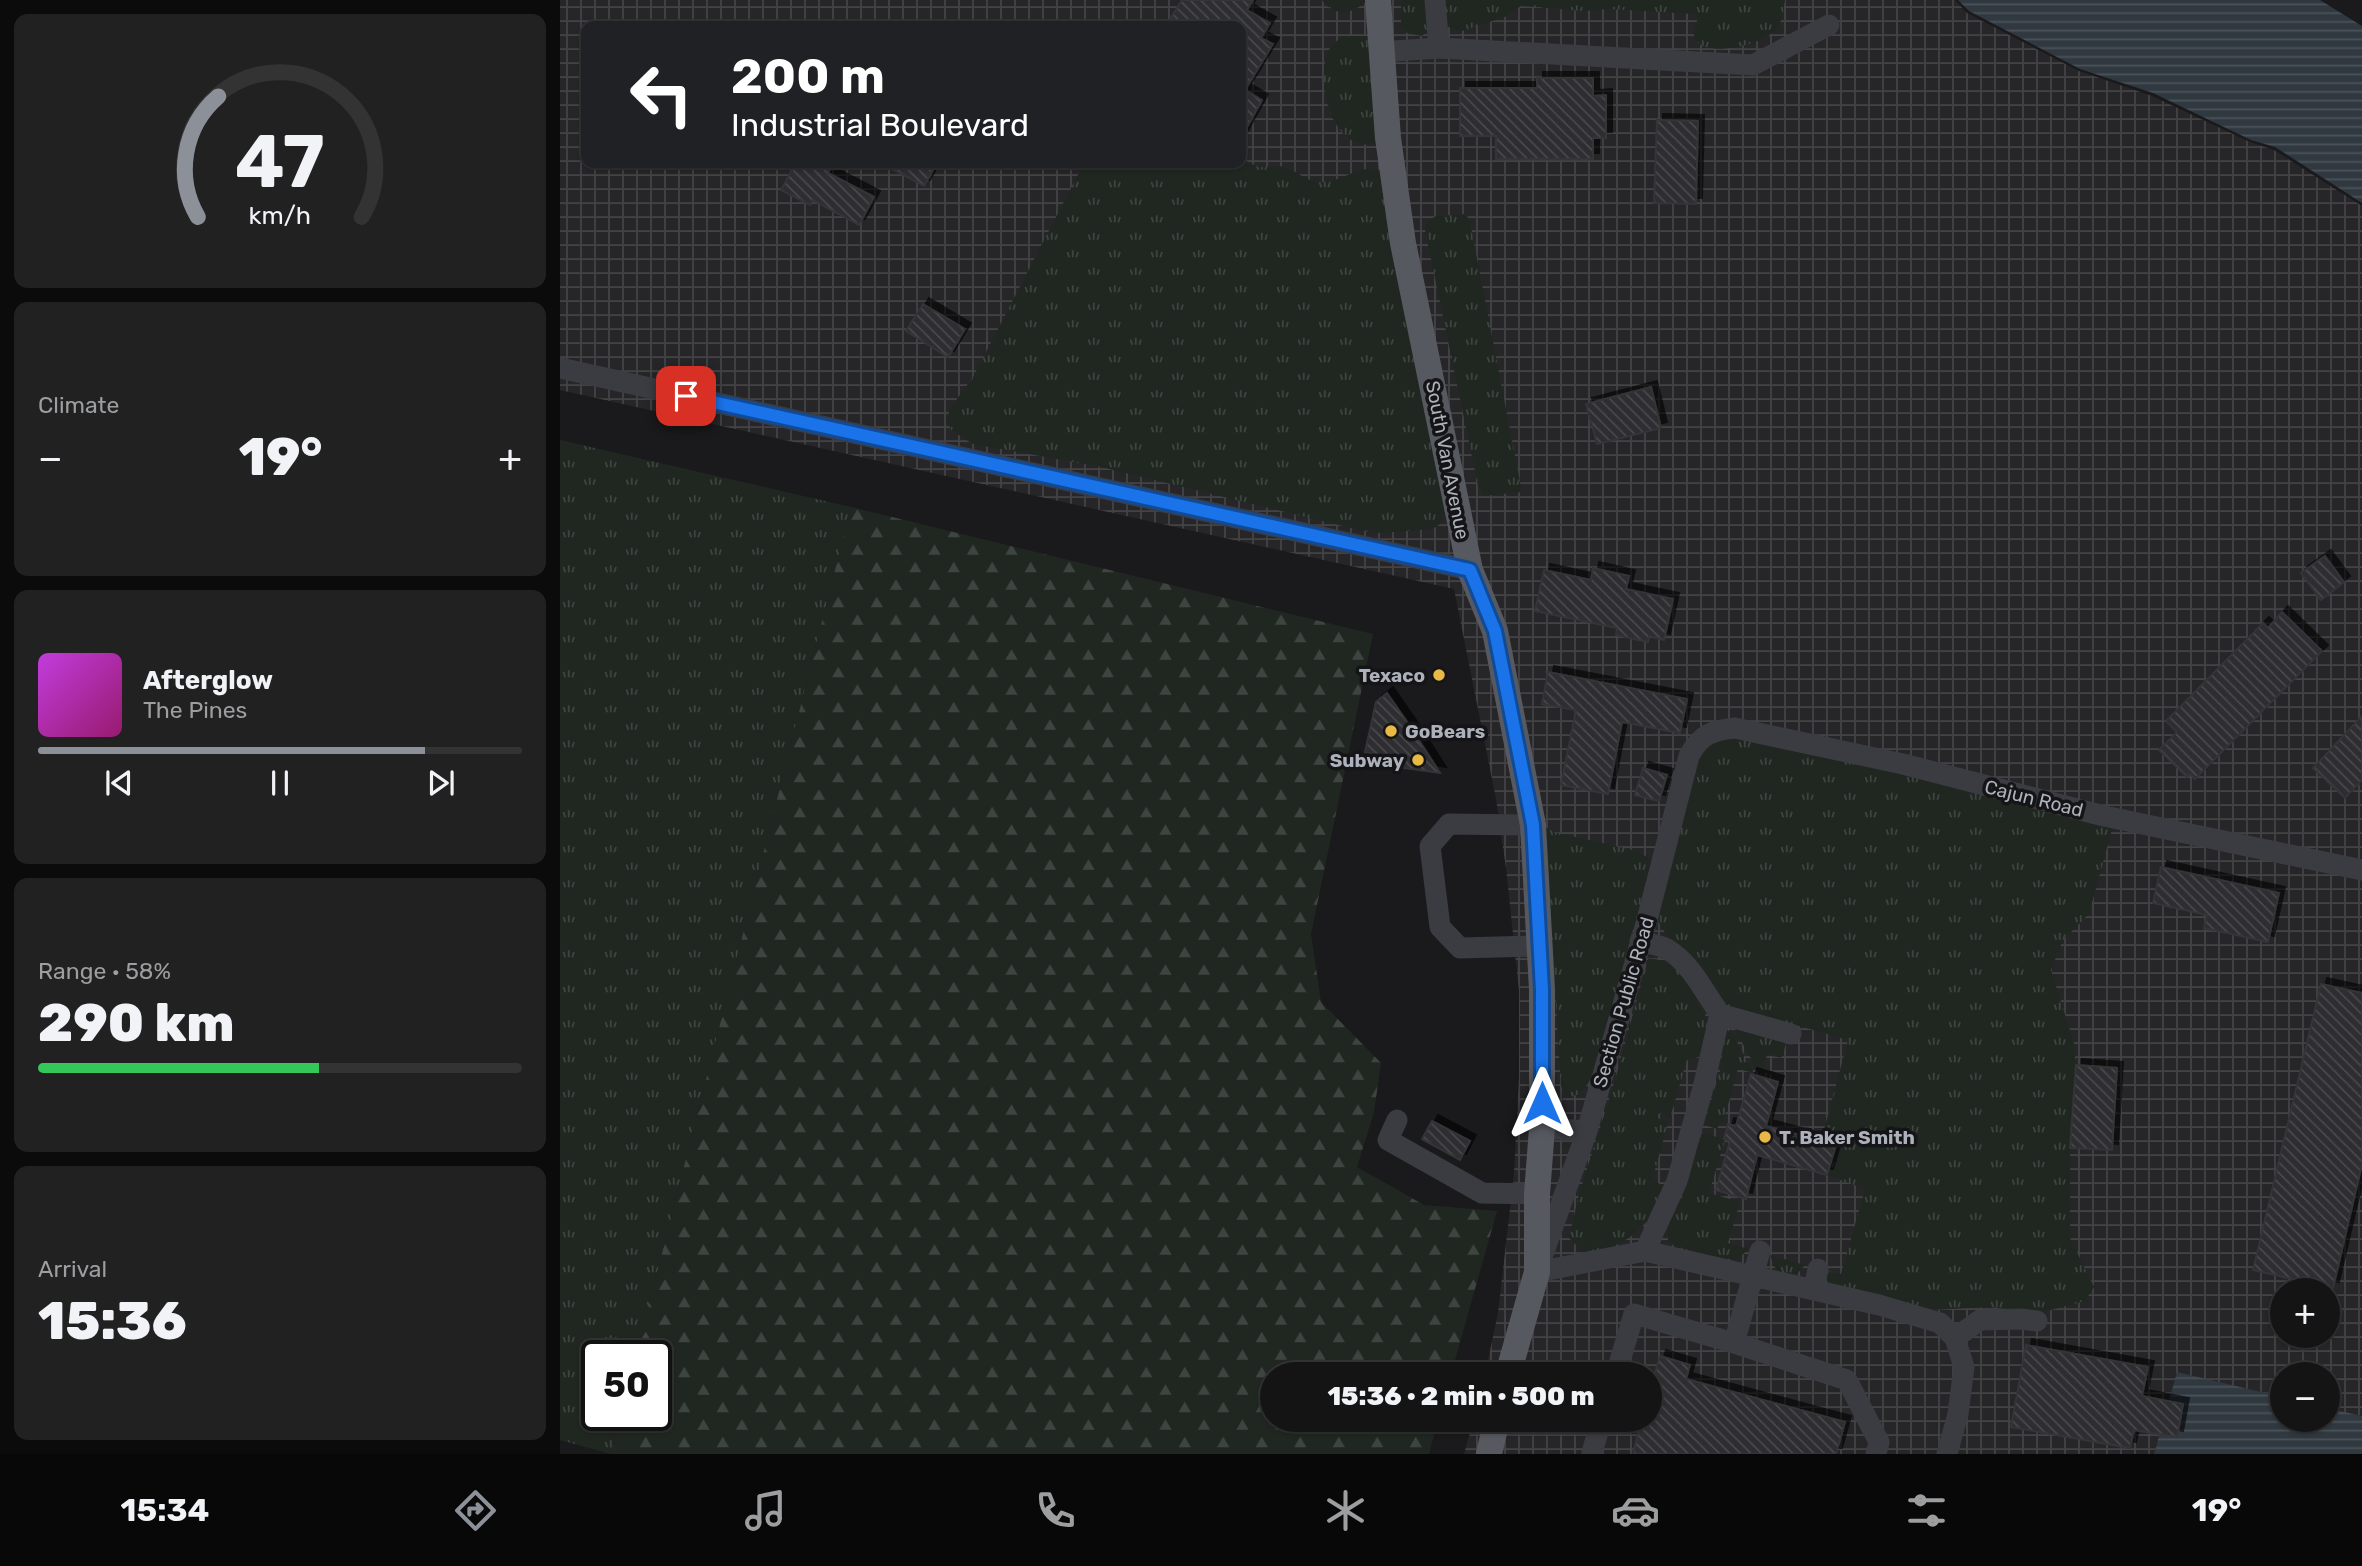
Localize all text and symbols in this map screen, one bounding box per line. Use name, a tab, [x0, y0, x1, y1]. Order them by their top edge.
text: 200 m	[731, 47, 885, 105]
icon: left	[616, 49, 707, 140]
text: Industrial Boulevard	[731, 106, 1029, 144]
text: 47	[235, 119, 325, 205]
text: km/h	[249, 201, 311, 230]
pin	[656, 366, 716, 426]
icon: arrive	[667, 377, 705, 415]
street label: South Van Avenue	[1421, 379, 1474, 542]
text: Climate	[38, 391, 119, 419]
text: 19°	[239, 426, 322, 488]
text: −	[38, 435, 63, 481]
text: +	[498, 435, 522, 481]
place label: Texaco	[1359, 664, 1425, 687]
text: Afterglow	[143, 665, 273, 696]
marker: Texaco	[1431, 667, 1447, 683]
text: The Pines	[143, 696, 247, 724]
place label: GoBears	[1405, 720, 1485, 743]
marker: GoBears	[1383, 723, 1399, 739]
place label: Subway	[1330, 749, 1405, 772]
marker: Subway	[1410, 752, 1426, 768]
icon: previous	[100, 764, 138, 802]
icon: pause	[261, 764, 299, 802]
icon: next	[422, 764, 460, 802]
street label: Cajun Road	[1982, 775, 2086, 822]
street label: Section Public Road	[1588, 914, 1659, 1090]
text: Range · 58%	[38, 957, 171, 985]
text: 290 km	[38, 992, 235, 1054]
position arrow	[1505, 1066, 1579, 1140]
place label: T. Baker Smith	[1779, 1126, 1915, 1149]
marker: T. Baker Smith	[1757, 1129, 1773, 1145]
text: Arrival	[38, 1255, 107, 1283]
map controls	[2270, 1278, 2340, 1432]
button: +	[2270, 1278, 2340, 1348]
text: 15:36	[38, 1290, 187, 1352]
speed limit sign: 50	[581, 1340, 672, 1431]
button: −	[2270, 1362, 2340, 1432]
text: 15:36 · 2 min · 500 m	[1327, 1381, 1595, 1412]
icon: directions	[451, 1486, 500, 1535]
icon: music	[741, 1486, 790, 1535]
icon: phone	[1031, 1486, 1080, 1535]
icon: climate	[1321, 1486, 1370, 1535]
icon: car	[1611, 1486, 1660, 1535]
icon: filters	[1902, 1486, 1951, 1535]
text: 15:34	[121, 1491, 209, 1529]
text: 19°	[2192, 1491, 2241, 1529]

